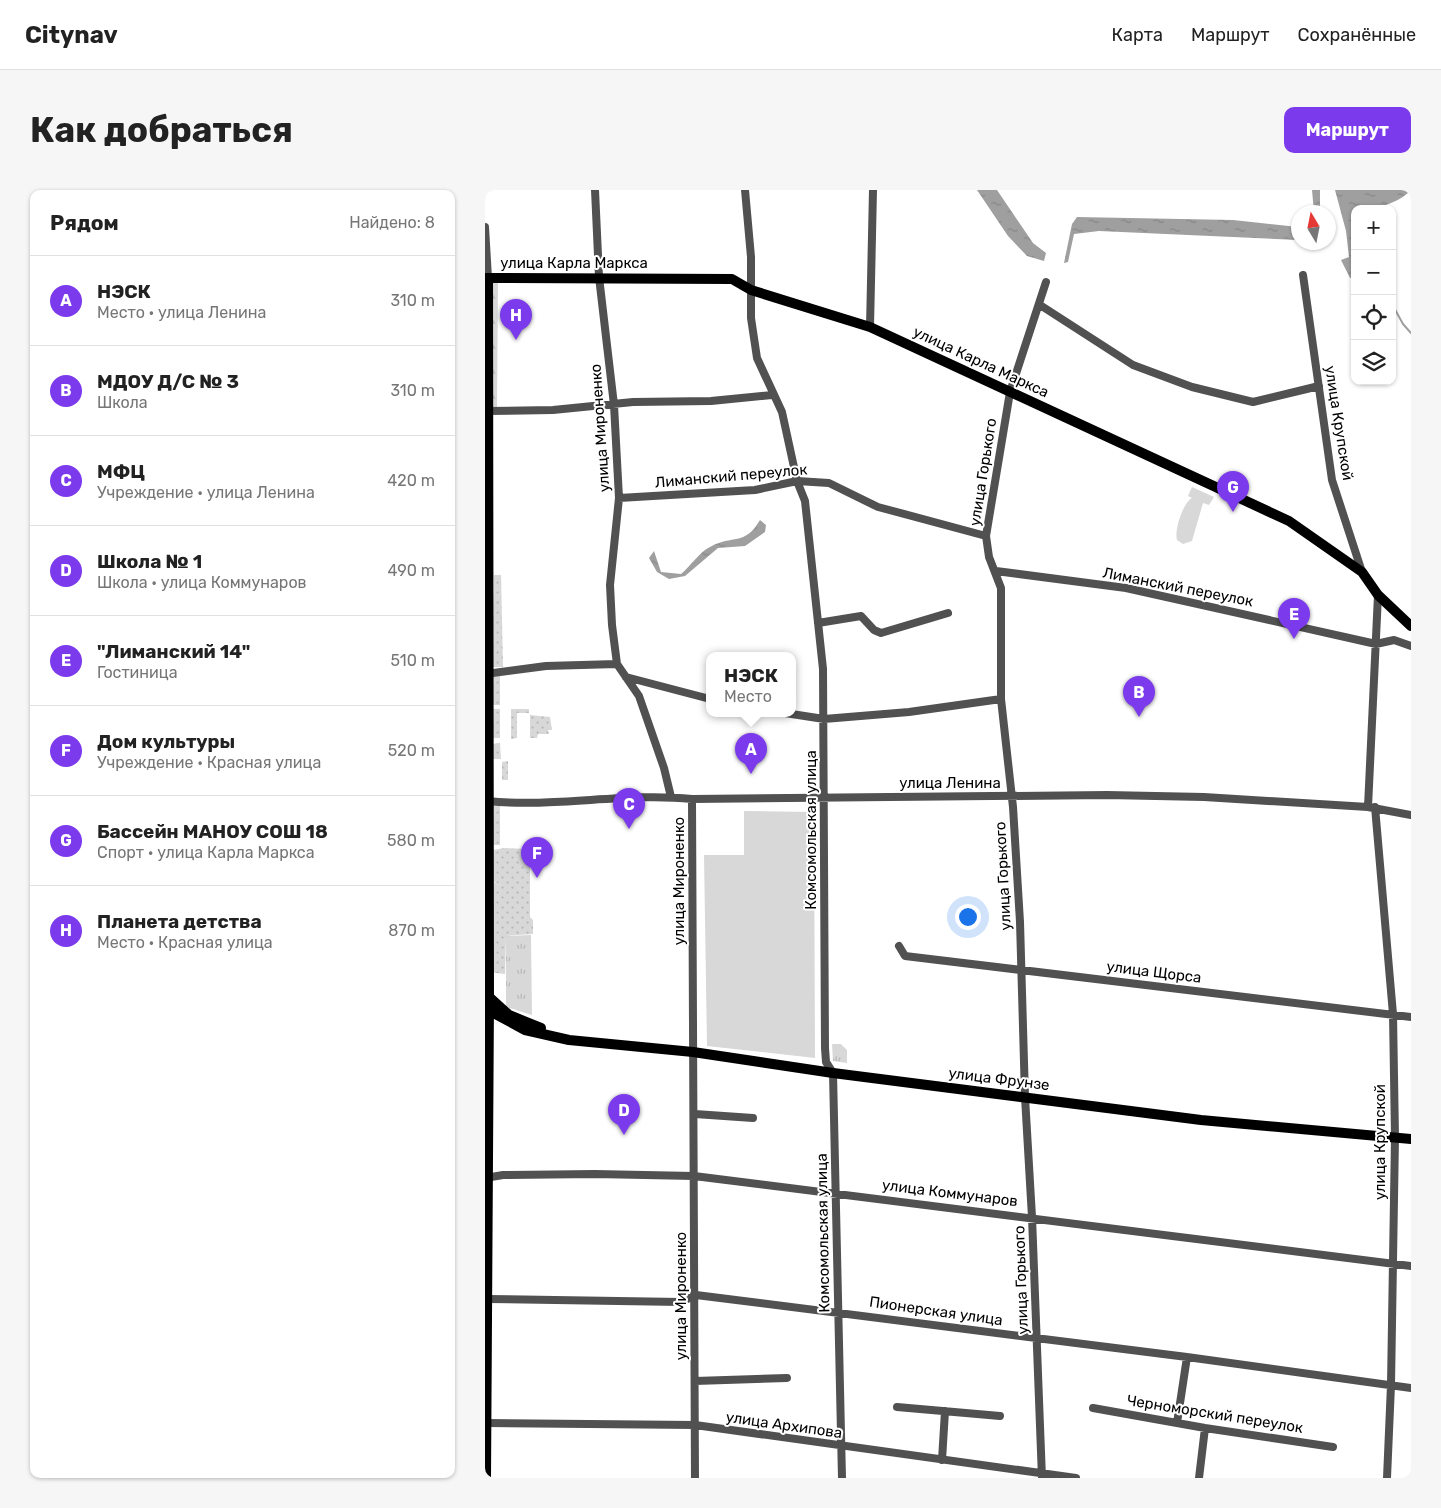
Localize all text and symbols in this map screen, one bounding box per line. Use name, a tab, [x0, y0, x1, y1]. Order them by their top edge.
text: Citynav	[25, 21, 118, 49]
text: Карта	[1112, 24, 1163, 46]
text: Маршрут	[1191, 24, 1270, 46]
text: Сохранённые	[1298, 24, 1416, 46]
button: Маршрут	[1284, 107, 1411, 153]
text: Как добраться	[30, 109, 293, 151]
north arrow	[1291, 205, 1336, 250]
map controls	[1351, 205, 1396, 385]
button: +	[1351, 205, 1396, 250]
text: Рядом	[50, 210, 119, 235]
text: Найдено: 8	[349, 213, 435, 232]
button: −	[1351, 250, 1396, 295]
street label: улица Карла Маркса	[500, 254, 648, 272]
text: НЭСК	[97, 280, 151, 303]
text: A	[60, 291, 72, 310]
text: 310 m	[391, 291, 435, 310]
button: locate	[1351, 295, 1396, 340]
pin: H	[500, 299, 532, 340]
text: Место · улица Ленина	[97, 303, 266, 322]
street label: улица Карла Маркса	[910, 323, 1052, 401]
button: layers	[1351, 340, 1396, 385]
street label: улица Мироненко	[587, 363, 613, 493]
street label: улица Крупской	[1321, 364, 1357, 482]
text: МДОУ Д/С № 3	[97, 370, 239, 393]
text: B	[60, 381, 72, 400]
text: 310 m	[391, 381, 435, 400]
text: Школа	[97, 393, 148, 412]
street label: улица Горького	[966, 417, 1000, 527]
text: МФЦ	[97, 460, 145, 483]
street label: Лиманский переулок	[654, 460, 808, 492]
text: C	[60, 471, 72, 490]
text: 420 m	[387, 471, 435, 490]
pin: G	[1217, 471, 1249, 512]
text: Учреждение · улица Ленина	[97, 483, 315, 502]
text: Школа № 1	[97, 550, 202, 573]
text: D	[60, 561, 72, 580]
text: 490 m	[387, 561, 435, 580]
street label: Лиманский переулок	[1101, 564, 1255, 610]
text: Школа · улица Коммунаров	[97, 573, 307, 592]
pin: E	[1278, 598, 1310, 639]
text: "Лиманский 14"	[97, 640, 250, 663]
text: E	[61, 651, 71, 670]
text: 510 m	[391, 651, 435, 670]
popup	[706, 652, 796, 717]
text: Гостиница	[97, 663, 178, 682]
text: НЭСК	[724, 664, 778, 687]
pin: B	[1123, 676, 1155, 717]
text: Место	[724, 687, 772, 706]
text: Дом культуры	[97, 730, 235, 753]
pin: A	[735, 733, 767, 774]
text: F	[61, 741, 71, 760]
text: 520 m	[388, 741, 435, 760]
street label: Комсомольская улица	[802, 750, 820, 910]
text: Учреждение · Красная улица	[97, 753, 321, 772]
street label: улица Ленина	[899, 774, 1001, 792]
pin: C	[613, 788, 645, 829]
street label: улица Мироненко	[670, 817, 688, 945]
text: Бассейн МАНОУ СОШ 18	[97, 820, 328, 843]
street label: улица Горького	[991, 821, 1015, 931]
text: G	[60, 831, 72, 850]
text: 580 m	[387, 831, 435, 850]
pin: F	[521, 837, 553, 878]
text: Спорт · улица Карла Маркса	[97, 843, 315, 862]
your location	[955, 904, 981, 930]
text: Планета детства	[97, 910, 262, 933]
text: H	[60, 921, 72, 940]
text: 870 m	[388, 921, 435, 940]
text: Место · Красная улица	[97, 933, 273, 952]
street label: улица Щорса	[1105, 957, 1203, 987]
street label: улица Фрунзе	[947, 1064, 1051, 1094]
street label: улица Крупской	[1371, 1084, 1389, 1200]
pin: D	[608, 1094, 640, 1135]
street label: Комсомольская улица	[813, 1153, 833, 1313]
street label: улица Коммунаров	[881, 1176, 1019, 1210]
street label: улица Горького	[1010, 1225, 1032, 1335]
street label: улица Мироненко	[672, 1232, 690, 1360]
street label: Пионерская улица	[868, 1293, 1004, 1329]
street label: Черноморский переулок	[1126, 1391, 1304, 1437]
street label: улица Архипова	[725, 1408, 843, 1442]

